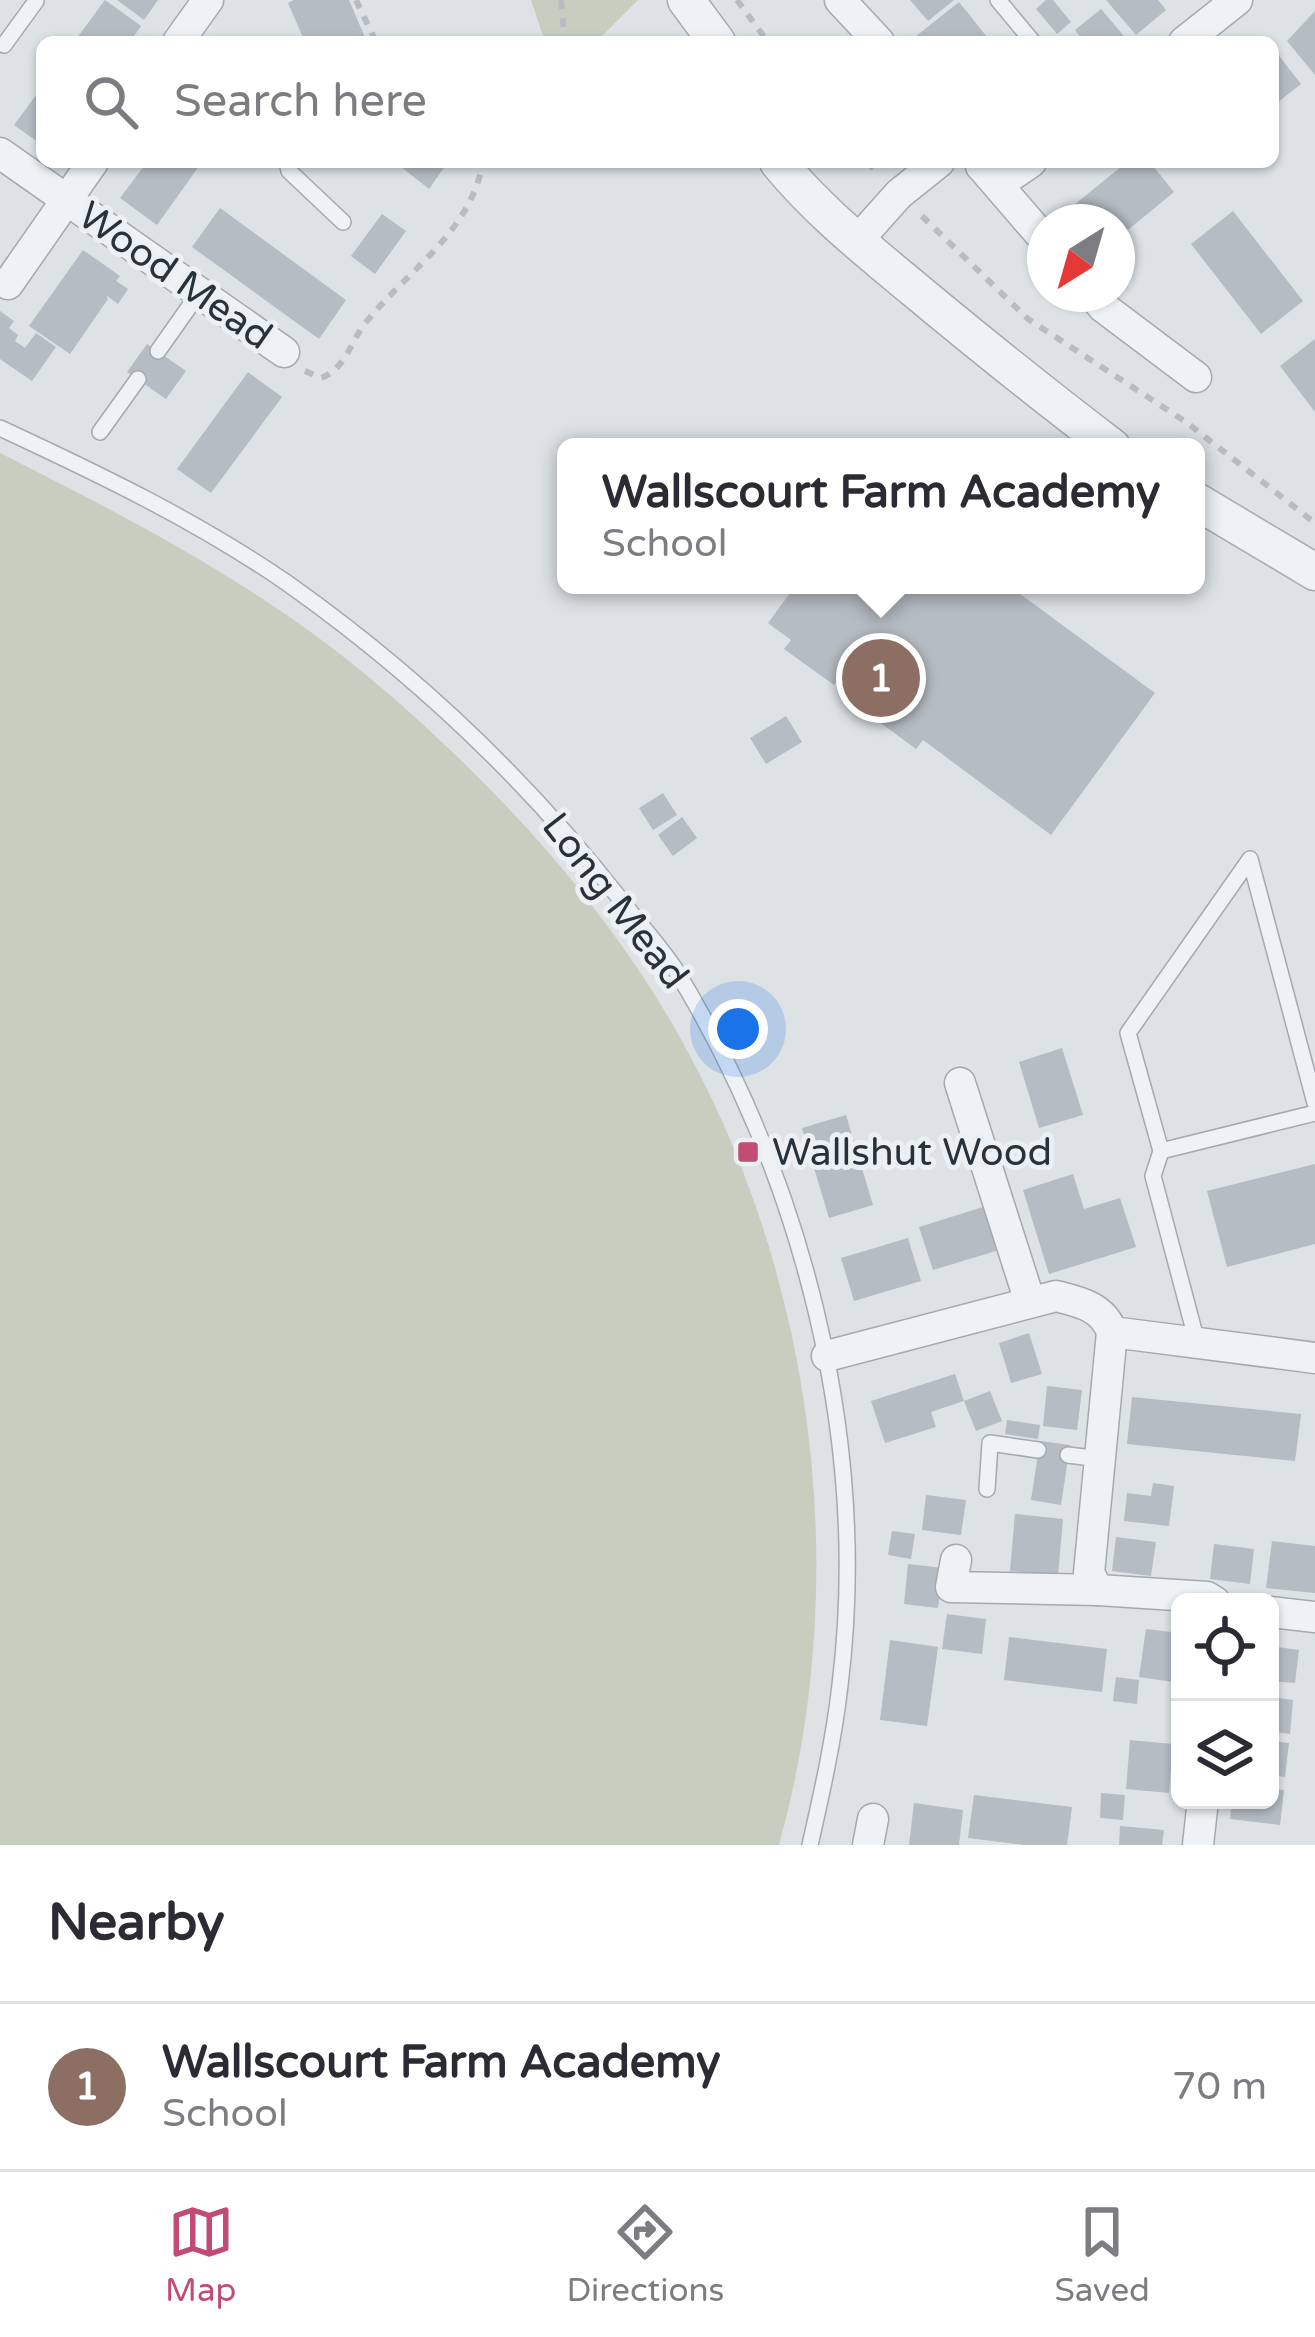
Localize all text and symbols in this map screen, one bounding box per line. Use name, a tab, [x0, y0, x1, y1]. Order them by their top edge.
search box	[36, 36, 1279, 168]
icon: search	[78, 69, 144, 135]
text: Search here	[174, 75, 427, 129]
street label: Wood Mead	[69, 192, 281, 360]
north arrow	[1027, 204, 1135, 312]
popup	[557, 438, 1205, 594]
text: Wallscourt Farm Academy	[602, 466, 1160, 520]
text: School	[602, 520, 728, 567]
pin: 1	[842, 633, 920, 723]
street label: Long Mead	[532, 804, 698, 998]
your location	[708, 999, 768, 1059]
place label: Wallshut Wood	[772, 1129, 1052, 1176]
marker: Wallshut Wood	[735, 1139, 761, 1165]
map controls	[1171, 1593, 1279, 1809]
button: locate	[1171, 1593, 1279, 1701]
button: layers	[1171, 1701, 1279, 1809]
text: Nearby	[48, 1892, 225, 1954]
text: Wallscourt Farm Academy	[162, 2036, 720, 2090]
text: 1	[75, 2063, 99, 2110]
text: 70 m	[1172, 2063, 1267, 2110]
text: School	[162, 2090, 288, 2137]
tab: Map	[165, 2199, 236, 2310]
tab: Directions	[566, 2199, 724, 2310]
tab: Saved	[1055, 2199, 1150, 2310]

